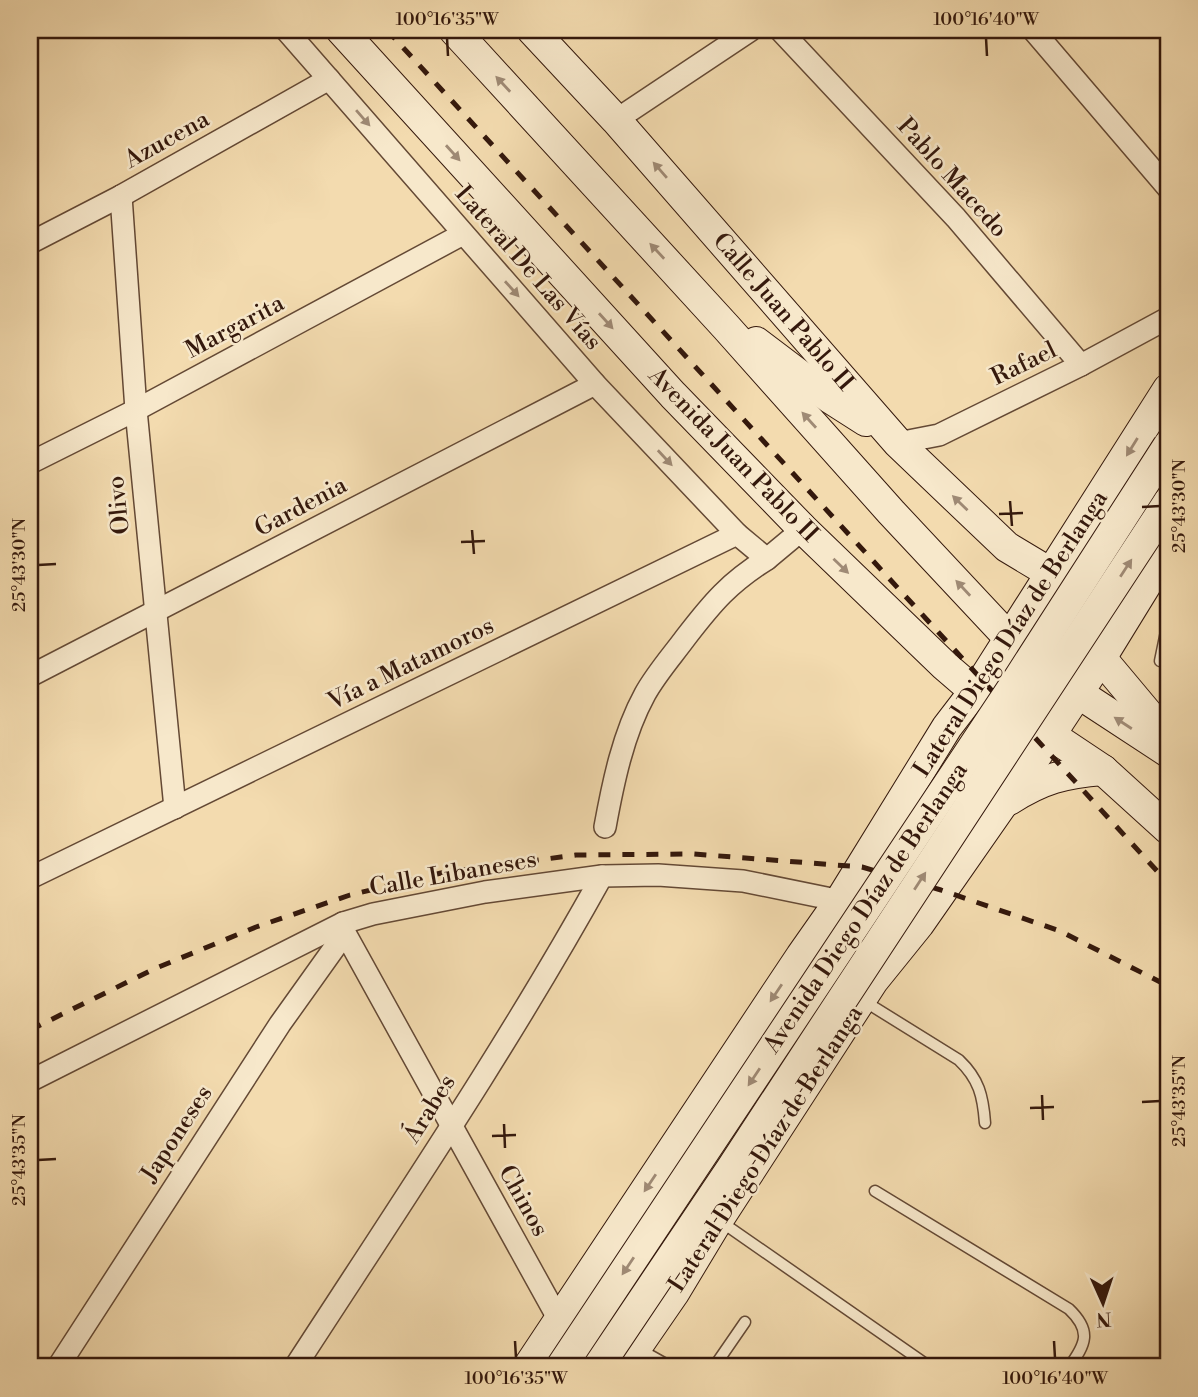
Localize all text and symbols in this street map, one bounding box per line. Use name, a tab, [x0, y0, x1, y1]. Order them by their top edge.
text: 100°16'35"W	[396, 8, 499, 31]
text: 100°16'40"W	[933, 8, 1040, 31]
one-way arrow	[495, 75, 511, 93]
street label: Azucena	[118, 104, 215, 176]
one-way arrow	[355, 109, 371, 127]
street label: Pablo Macedo	[890, 112, 1014, 244]
one-way arrow	[444, 144, 460, 161]
one-way arrow	[652, 161, 668, 179]
street label: Lateral De Las Vías	[448, 179, 608, 357]
street label: Calle Juan Pablo II	[706, 227, 860, 397]
one-way arrow	[649, 242, 665, 260]
one-way arrow	[504, 281, 519, 298]
street label: Margarita	[180, 288, 290, 366]
one-way arrow	[598, 312, 614, 330]
street label: Rafael	[986, 335, 1062, 393]
street label: Avenida Juan Pablo II	[641, 360, 824, 549]
one-way arrow	[801, 411, 817, 429]
one-way arrow	[1126, 437, 1139, 457]
one-way arrow	[657, 449, 673, 467]
text: 25°43'30"N	[1168, 459, 1191, 553]
street label: Gardenia	[250, 470, 353, 544]
street label: Olivo	[101, 474, 137, 536]
street label: Lateral Diego Díaz de Berlanga	[907, 484, 1115, 783]
one-way arrow	[951, 494, 968, 511]
text: 25°43'30"N	[8, 518, 31, 612]
one-way arrow	[833, 557, 850, 574]
one-way arrow	[1119, 558, 1132, 578]
one-way arrow	[955, 580, 971, 597]
street label: Vía a Matamoros	[322, 611, 499, 718]
one-way arrow	[1114, 716, 1132, 730]
street label: Avenida Diego Díaz de Berlanga	[757, 756, 975, 1060]
street label: Calle Libaneses	[367, 845, 539, 903]
one-way arrow	[913, 871, 926, 891]
one-way arrow	[770, 984, 783, 1003]
street label: Lateral Diego Díaz de Berlanga	[662, 999, 870, 1298]
text: 25°43'35"N	[1168, 1055, 1191, 1147]
one-way arrow	[748, 1067, 761, 1087]
street label: Árabes	[396, 1069, 463, 1150]
street label: Japoneses	[134, 1080, 219, 1189]
text: 25°43'35"N	[8, 1114, 31, 1206]
street label: Chinos	[491, 1160, 555, 1242]
one-way arrow	[643, 1174, 657, 1192]
one-way arrow	[622, 1256, 635, 1276]
north arrow	[1068, 1268, 1138, 1338]
text: N	[1096, 1307, 1112, 1331]
text: 100°16'35"W	[465, 1367, 568, 1390]
text: 100°16'40"W	[1002, 1367, 1109, 1390]

